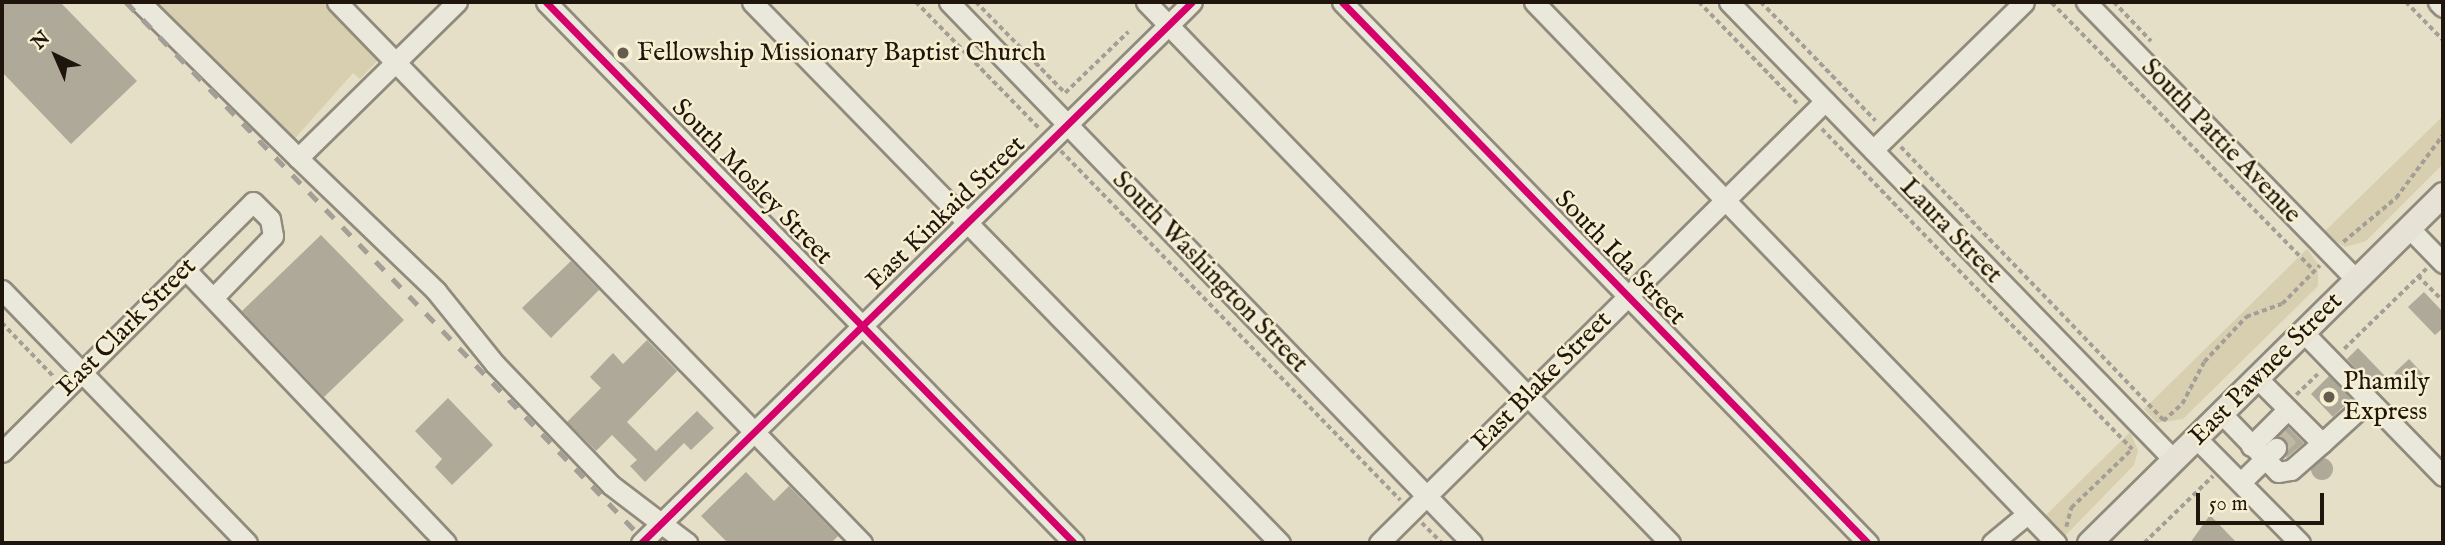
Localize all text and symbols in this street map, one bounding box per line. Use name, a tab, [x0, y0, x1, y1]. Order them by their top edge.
north arrow	[21, 21, 91, 91]
text: N	[27, 27, 56, 55]
place label: Fellowship Missionary Baptist Church	[637, 37, 1046, 69]
marker: Fellowship Missionary Baptist Church	[615, 45, 631, 61]
street label: South Pattie Avenue	[2134, 52, 2308, 230]
street label: South Mosley Street	[665, 93, 839, 271]
street label: East Kinkaid Street	[860, 129, 1032, 297]
street label: South Washington Street	[1106, 165, 1314, 379]
street label: Laura Street	[1893, 172, 2009, 290]
street label: South Ida Street	[1548, 184, 1692, 332]
street label: East Clark Street	[51, 251, 203, 403]
street label: East Pawnee Street	[2183, 286, 2349, 452]
street label: East Blake Street	[1466, 305, 1618, 457]
place label: Phamily Express	[2343, 366, 2430, 428]
marker: Phamily Express	[2321, 389, 2337, 405]
scale bar	[2200, 478, 2328, 522]
text: 50 m	[2209, 491, 2248, 518]

